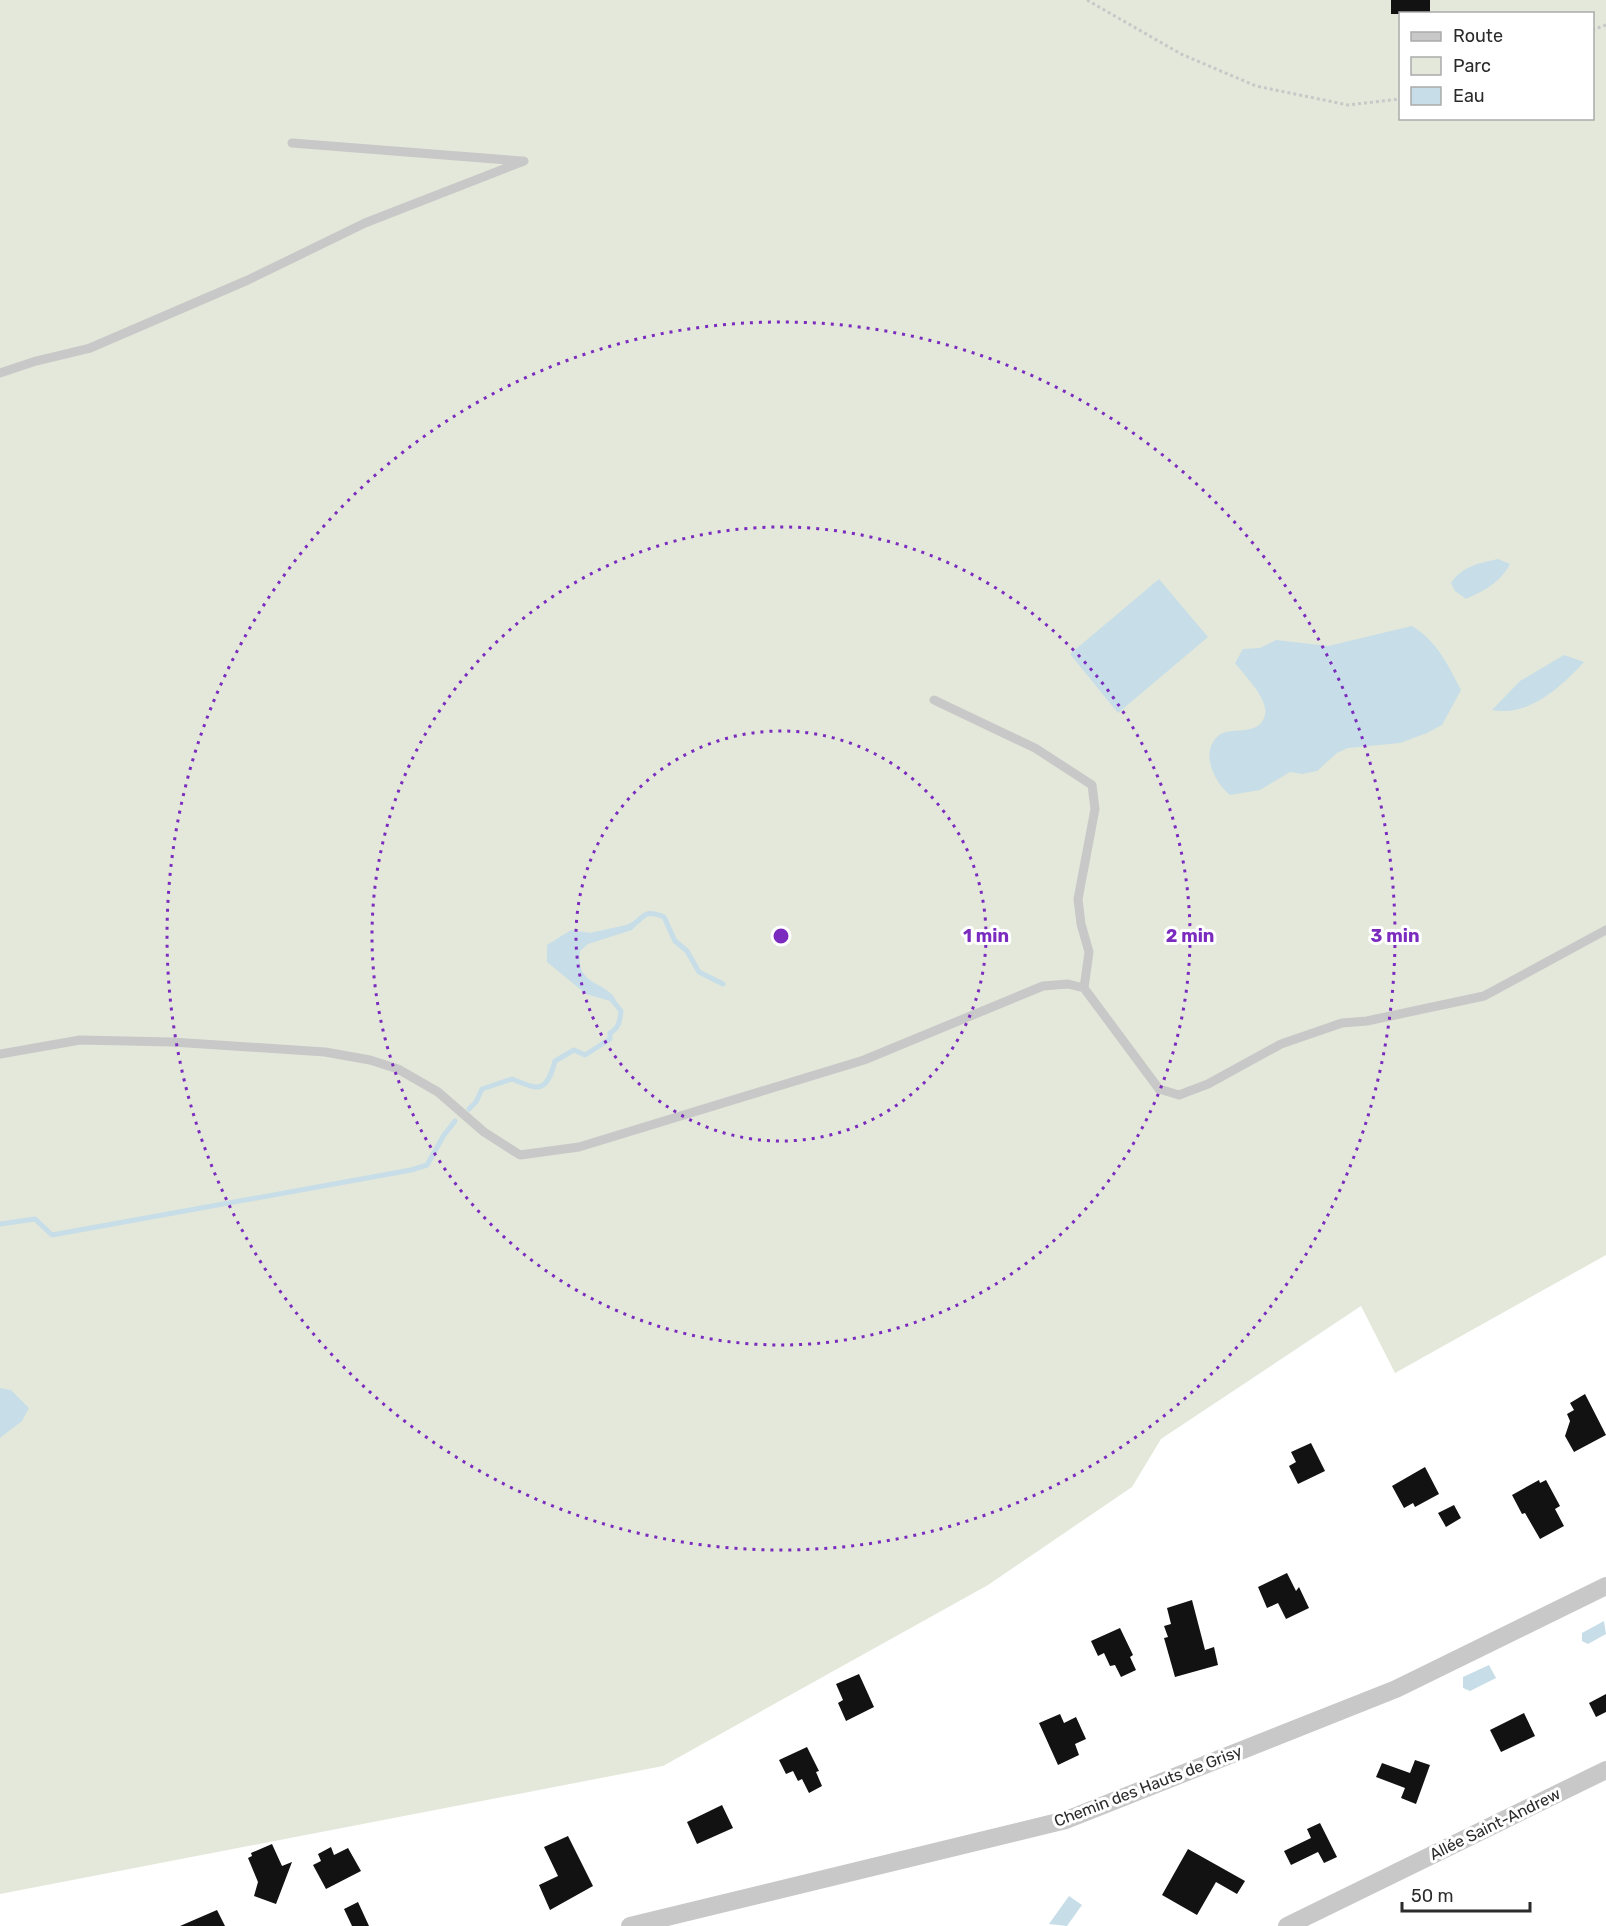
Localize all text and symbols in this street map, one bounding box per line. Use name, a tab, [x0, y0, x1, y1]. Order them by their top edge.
legend	[1399, 12, 1594, 120]
text: Route	[1453, 25, 1503, 47]
text: Parc	[1453, 55, 1491, 77]
text: Eau	[1453, 85, 1485, 107]
text: 1 min	[963, 925, 1009, 947]
text: 2 min	[1166, 925, 1214, 947]
text: 3 min	[1371, 925, 1419, 947]
centre of rings	[771, 926, 791, 946]
street label: Chemin des Hauts de Grisy	[1051, 1741, 1245, 1831]
street label: Allée Saint-Andrew	[1426, 1784, 1564, 1864]
scale bar	[1402, 1875, 1530, 1913]
text: 50 m	[1411, 1885, 1454, 1907]

